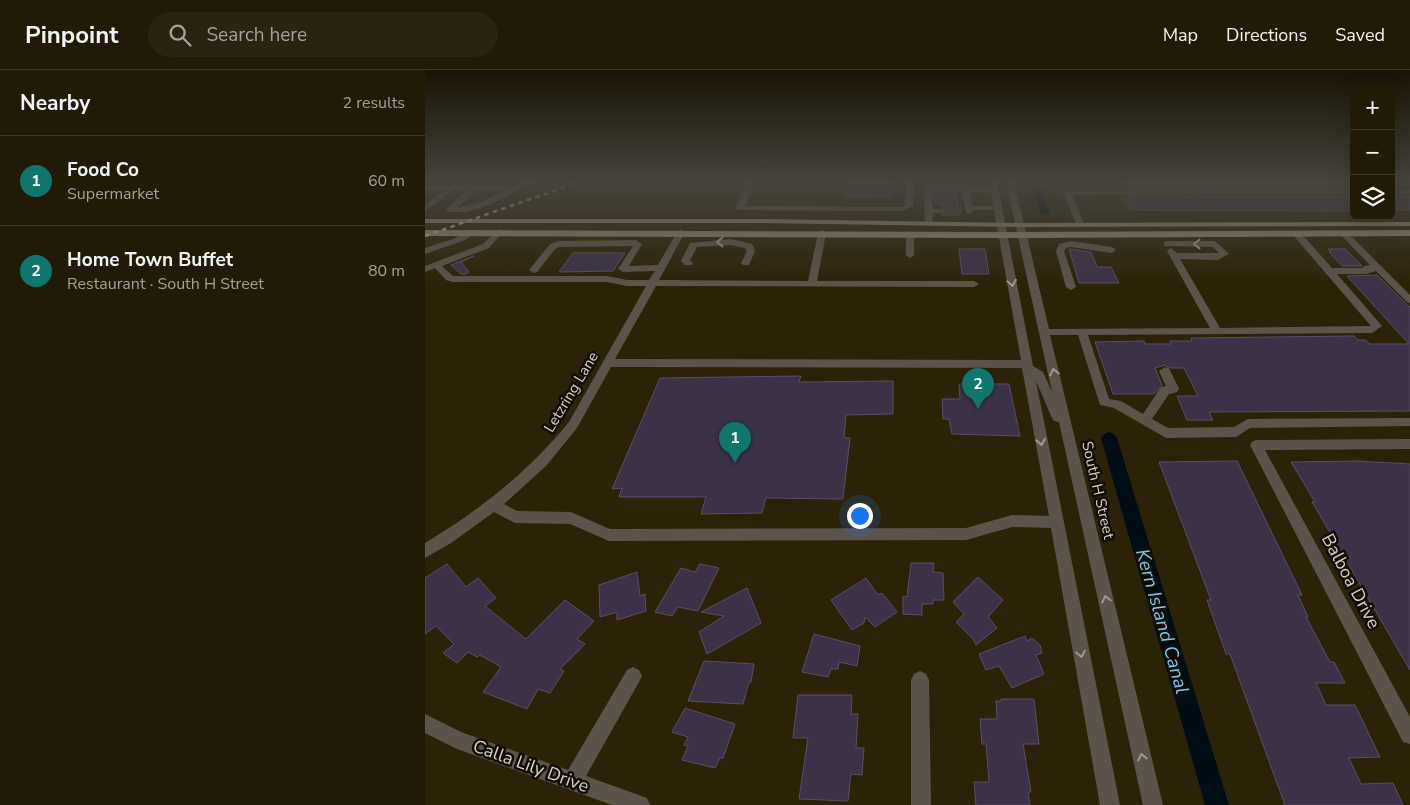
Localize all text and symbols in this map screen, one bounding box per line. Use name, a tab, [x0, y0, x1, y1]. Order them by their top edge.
search box	[148, 12, 498, 57]
text: Pinpoint	[25, 19, 118, 51]
icon: search	[166, 21, 194, 49]
text: Search here	[206, 22, 307, 48]
text: Map	[1163, 23, 1198, 47]
text: Directions	[1226, 23, 1307, 47]
text: Saved	[1335, 23, 1385, 47]
map controls	[1350, 85, 1395, 220]
button: +	[1350, 85, 1395, 130]
text: Nearby	[20, 89, 90, 117]
text: 2 results	[343, 92, 405, 114]
button: −	[1350, 130, 1395, 175]
text: Food Co	[67, 157, 139, 183]
text: 1	[31, 170, 41, 192]
text: 60 m	[368, 170, 405, 192]
button: layers	[1350, 175, 1395, 220]
text: Supermarket	[67, 183, 159, 205]
one-way arrow	[716, 237, 724, 247]
one-way arrow	[1192, 239, 1200, 249]
text: Home Town Buffet	[67, 247, 233, 273]
text: 2	[31, 260, 41, 282]
text: 80 m	[368, 260, 405, 282]
text: Restaurant · South H Street	[67, 273, 264, 295]
one-way arrow	[1006, 278, 1016, 287]
street label: Letzring Lane	[539, 348, 603, 436]
pin: 2	[962, 368, 994, 409]
one-way arrow	[1049, 368, 1060, 377]
pin: 1	[719, 422, 751, 463]
one-way arrow	[1035, 438, 1045, 447]
street label: South H Street	[1077, 439, 1119, 542]
your location	[847, 503, 873, 529]
street label: Balboa Drive	[1316, 529, 1386, 633]
water label: Kern Island Canal	[1129, 546, 1195, 697]
one-way arrow	[1101, 595, 1112, 604]
one-way arrow	[1075, 649, 1085, 658]
street label: Calla Lily Drive	[470, 734, 592, 798]
one-way arrow	[1137, 753, 1148, 762]

